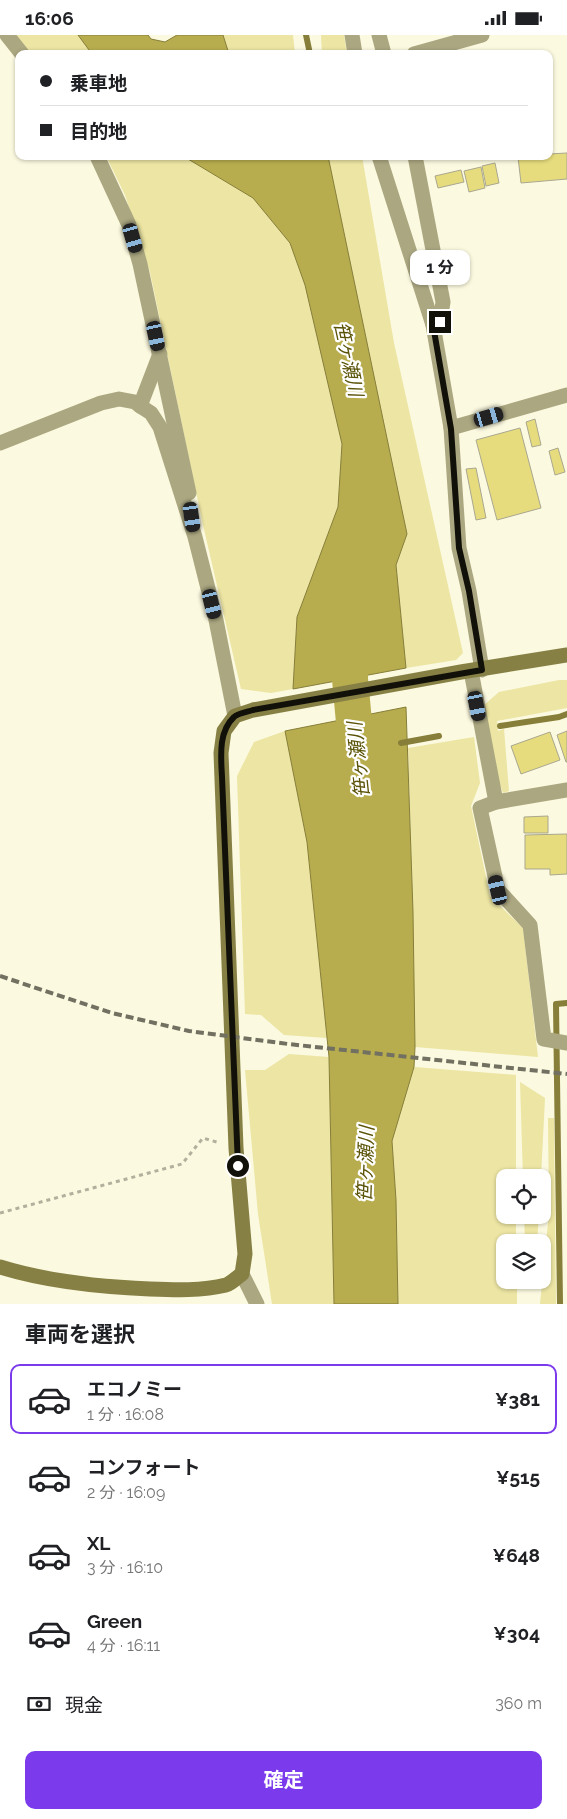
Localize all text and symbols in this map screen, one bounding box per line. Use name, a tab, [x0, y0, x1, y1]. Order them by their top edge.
text: 16:06	[25, 7, 74, 29]
text: 乗車地	[70, 72, 127, 94]
text: 目的地	[70, 120, 127, 142]
car	[121, 222, 144, 254]
callout: 1 分	[410, 249, 470, 285]
text: 1 分	[426, 258, 454, 277]
route end	[429, 311, 451, 333]
car	[145, 320, 166, 352]
water label: 笹ヶ瀬川	[330, 320, 368, 400]
car	[472, 406, 505, 428]
car	[182, 501, 201, 533]
car	[201, 588, 222, 620]
car	[466, 690, 487, 722]
water label: 笹ヶ瀬川	[343, 719, 373, 799]
car	[487, 874, 508, 906]
water label: 笹ヶ瀬川	[353, 1124, 377, 1202]
route start	[227, 1155, 249, 1177]
map controls	[496, 1169, 551, 1289]
button: locate	[496, 1169, 551, 1224]
button: layers	[496, 1234, 551, 1289]
text: 車両を選択	[25, 1321, 135, 1347]
icon: car	[27, 1377, 72, 1422]
text: エコノミー	[87, 1378, 182, 1400]
text: ¥381	[495, 1388, 540, 1410]
text: 1 分 · 16:08	[87, 1405, 164, 1424]
icon: car	[27, 1455, 72, 1500]
text: コンフォート	[87, 1456, 200, 1478]
text: ¥515	[496, 1466, 540, 1488]
text: 2 分 · 16:09	[87, 1483, 165, 1502]
text: XL	[87, 1532, 110, 1554]
icon: car	[27, 1533, 72, 1578]
text: ¥648	[493, 1544, 540, 1566]
text: 3 分 · 16:10	[87, 1558, 163, 1577]
text: Green	[87, 1610, 142, 1632]
icon: car	[27, 1611, 72, 1656]
text: ¥304	[493, 1622, 540, 1644]
text: 4 分 · 16:11	[87, 1636, 160, 1655]
icon: cash	[25, 1690, 53, 1718]
text: 現金	[65, 1694, 103, 1716]
text: 360 m	[495, 1694, 542, 1713]
button: 確定	[25, 1751, 542, 1809]

